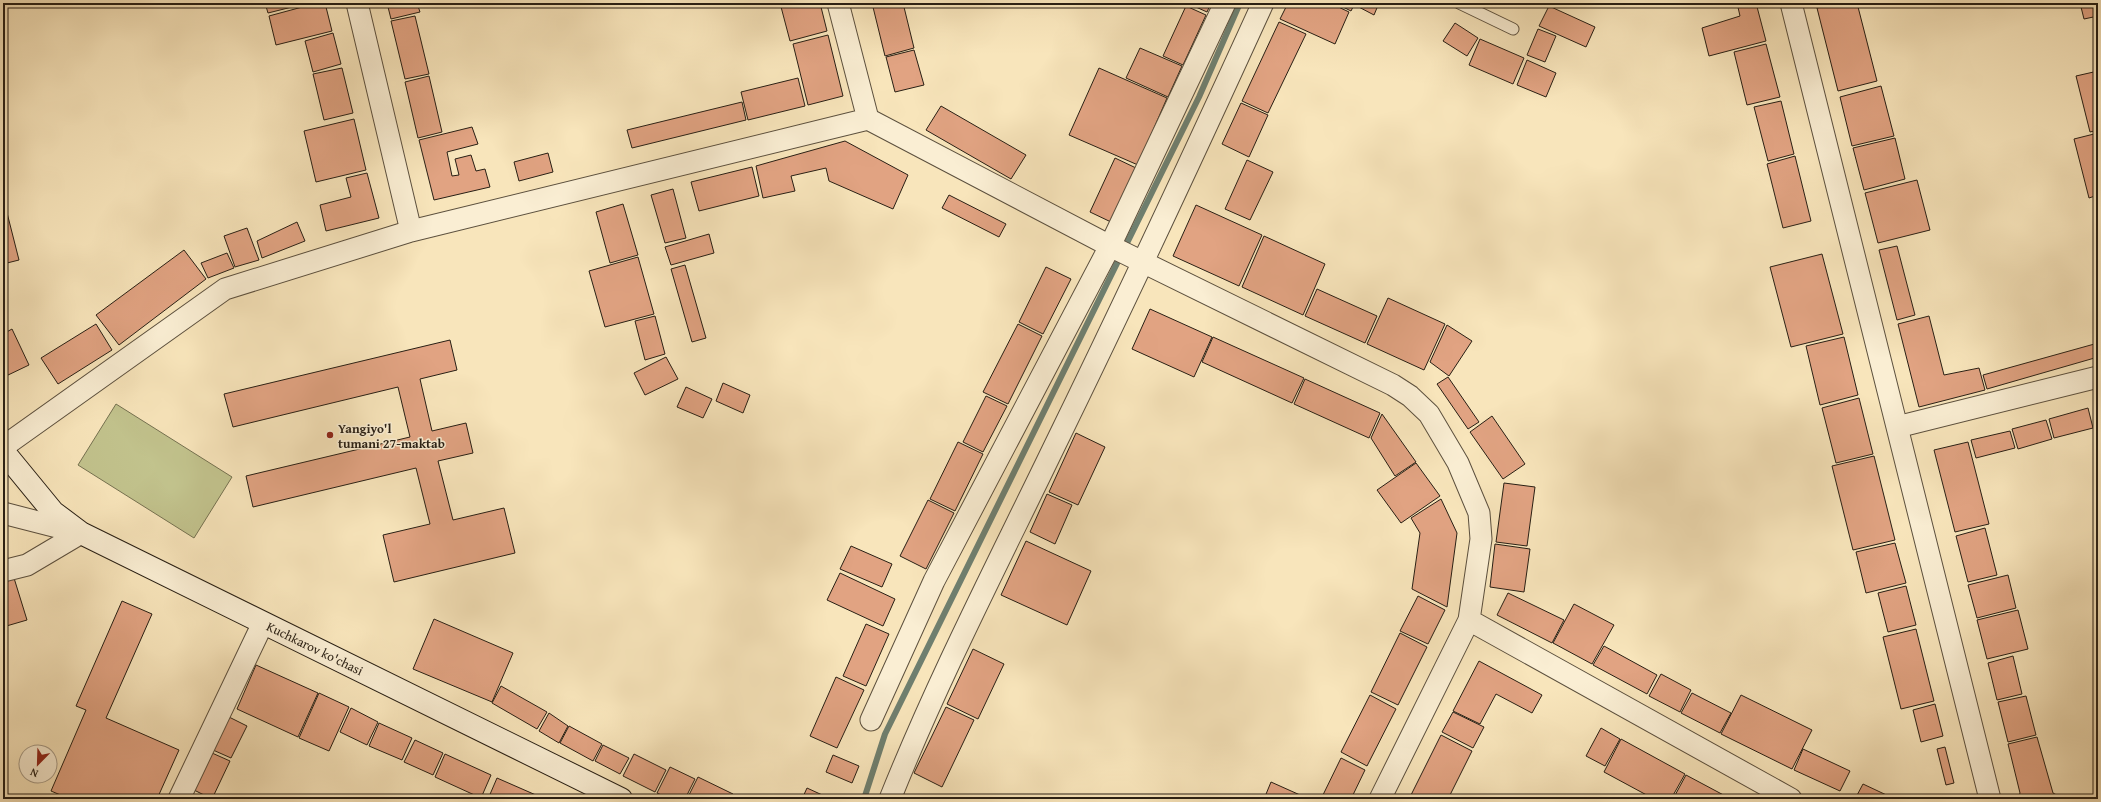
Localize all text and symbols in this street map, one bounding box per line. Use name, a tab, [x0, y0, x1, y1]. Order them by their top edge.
place label: Yangiyo'l tumani 27-maktab	[338, 419, 445, 453]
marker: Yangiyo'l tumani 27-maktab	[325, 430, 335, 440]
street label: Kuchkarov ko'chasi	[263, 617, 367, 680]
north arrow	[18, 744, 58, 784]
text: N	[27, 764, 41, 782]

